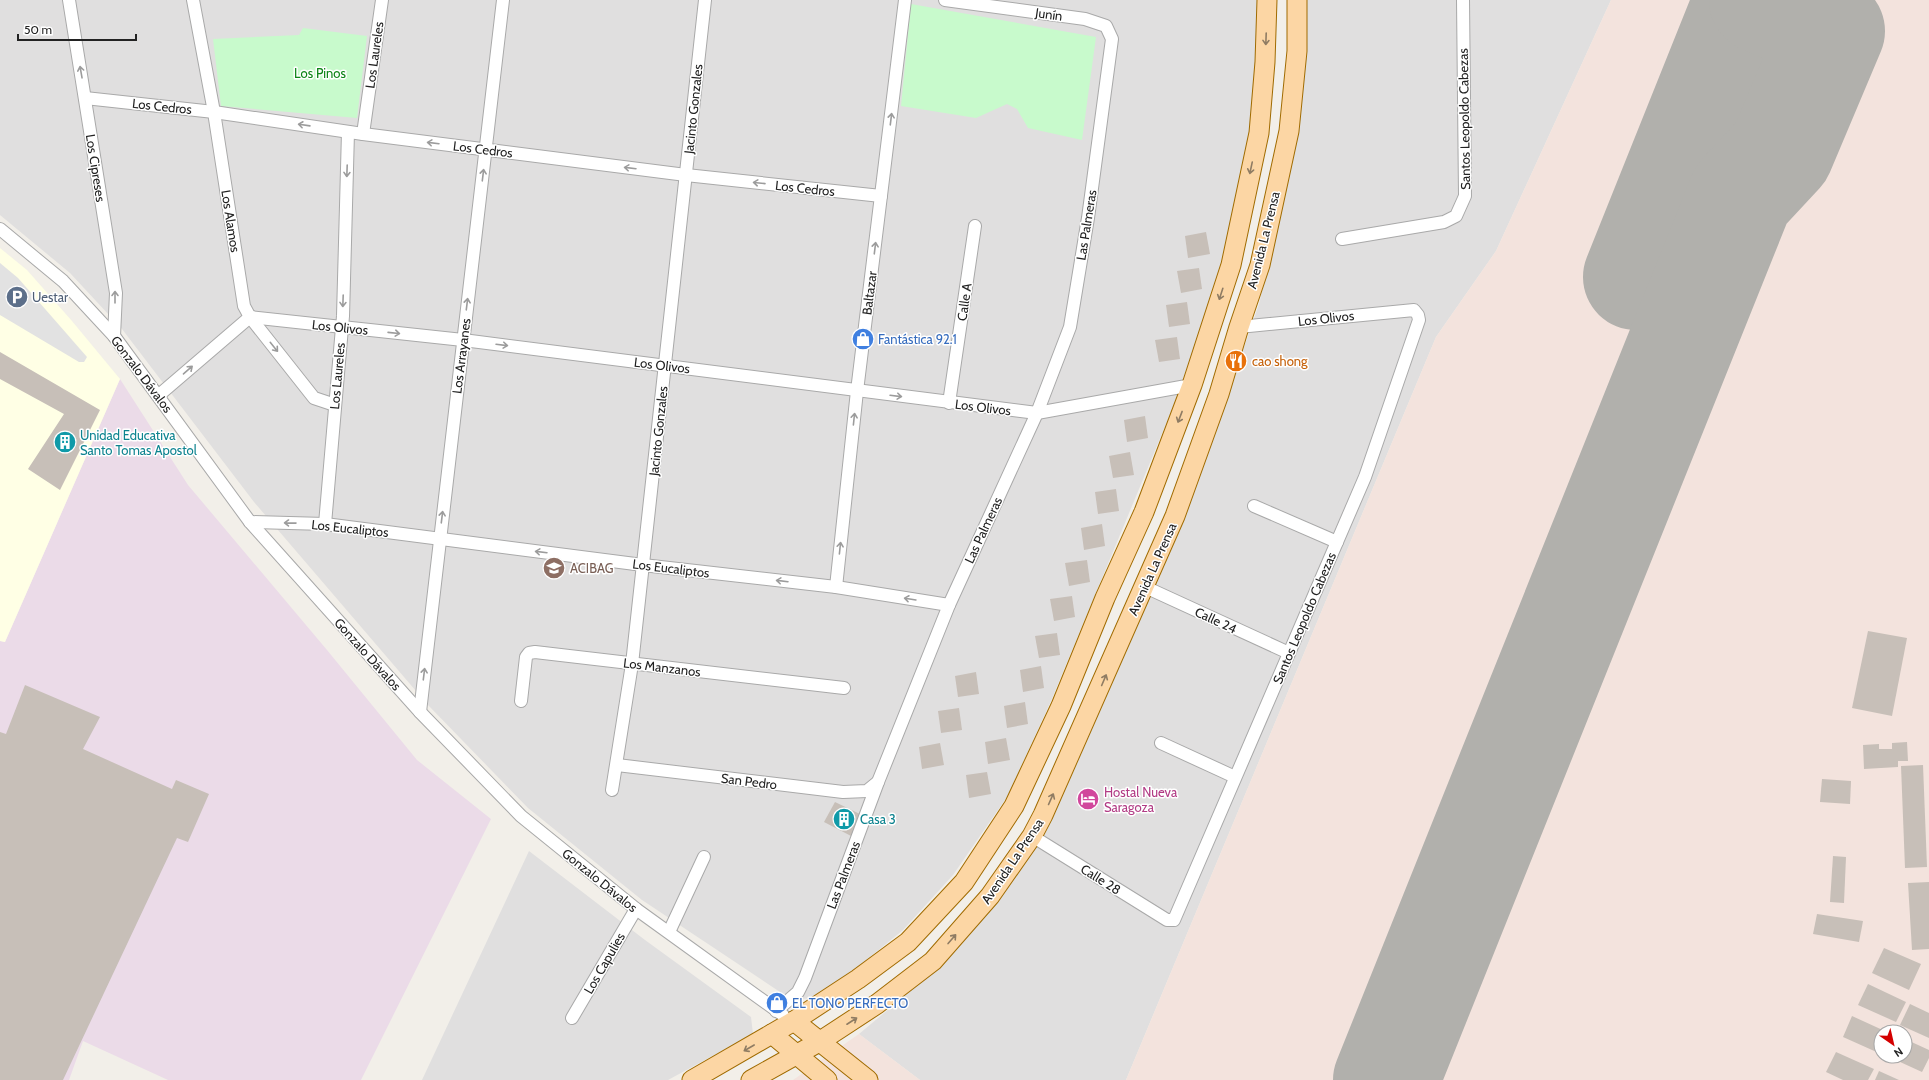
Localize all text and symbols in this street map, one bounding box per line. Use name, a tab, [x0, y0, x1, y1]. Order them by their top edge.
street label: Junín	[1033, 4, 1064, 24]
scale bar	[18, 16, 136, 42]
street label: Los Laureles	[361, 20, 387, 89]
text: 50 m	[24, 22, 52, 37]
one-way arrow	[1262, 32, 1270, 45]
street label: Santos Leopoldo Cabezas	[1455, 48, 1473, 190]
street label: Jacinto Gonzales	[680, 63, 706, 156]
one-way arrow	[77, 65, 85, 78]
park label: Los Pinos	[294, 65, 346, 81]
street label: Los Cedros	[131, 95, 193, 117]
one-way arrow	[887, 113, 894, 126]
one-way arrow	[298, 121, 311, 129]
street label: Los Cipreses	[83, 133, 109, 204]
street label: Los Cedros	[452, 137, 514, 161]
one-way arrow	[427, 139, 440, 147]
one-way arrow	[1247, 161, 1255, 174]
one-way arrow	[343, 164, 351, 177]
one-way arrow	[624, 164, 637, 172]
one-way arrow	[479, 169, 486, 182]
street label: Los Cedros	[774, 177, 836, 199]
one-way arrow	[753, 179, 766, 186]
street label: Las Palmeras	[1073, 188, 1100, 261]
street label: Los Alamos	[218, 189, 244, 254]
street label: Avenida La Prensa	[1243, 189, 1283, 290]
one-way arrow	[871, 242, 879, 255]
street label: Baltazar	[858, 269, 880, 316]
street label: Calle A	[953, 282, 975, 322]
parking icon: Uestar	[4, 284, 30, 310]
one-way arrow	[1217, 288, 1224, 301]
place label: Uestar	[32, 289, 69, 305]
one-way arrow	[111, 291, 119, 304]
one-way arrow	[340, 294, 347, 307]
one-way arrow	[464, 298, 471, 311]
street label: Los Olivos	[1297, 307, 1355, 329]
street label: Los Olivos	[311, 316, 369, 338]
street label: Los Arrayanes	[448, 317, 474, 395]
shop icon: Fantástica 92.1	[850, 326, 876, 352]
one-way arrow	[387, 329, 400, 337]
place label: Fantástica 92.1	[878, 331, 957, 347]
street label: Gonzalo Dávalos	[108, 332, 176, 416]
street label: Los Laureles	[326, 341, 348, 410]
one-way arrow	[495, 341, 508, 349]
one-way arrow	[270, 342, 279, 353]
restaurant icon: cao shong	[1223, 348, 1249, 374]
place label: cao shong	[1252, 353, 1308, 369]
street label: Los Olivos	[633, 354, 692, 376]
one-way arrow	[183, 365, 193, 375]
street label: Jacinto Gonzales	[645, 385, 671, 478]
one-way arrow	[889, 392, 902, 400]
street label: Los Olivos	[954, 396, 1013, 418]
one-way arrow	[1175, 411, 1183, 423]
one-way arrow	[851, 413, 858, 426]
place label: Unidad Educativa Santo Tomas Apostol	[80, 427, 197, 458]
building icon: Unidad Educativa Santo Tomas Apostol	[52, 429, 78, 455]
street label: Las Palmeras	[961, 494, 1006, 566]
one-way arrow	[439, 511, 446, 524]
street label: Los Eucaliptos	[311, 516, 390, 540]
one-way arrow	[284, 519, 297, 527]
street label: Avenida La Prensa	[1124, 520, 1180, 618]
one-way arrow	[837, 542, 844, 555]
one-way arrow	[535, 548, 548, 556]
street label: Santos Leopoldo Cabezas	[1269, 549, 1339, 686]
school or university icon: ACIBAG	[541, 555, 567, 581]
street label: Los Eucaliptos	[632, 555, 711, 581]
place label: ACIBAG	[570, 560, 614, 576]
one-way arrow	[776, 577, 789, 584]
one-way arrow	[904, 595, 917, 603]
street label: Calle 24	[1193, 603, 1240, 637]
street label: Gonzalo Dávalos	[331, 614, 405, 694]
street label: Los Manzanos	[622, 654, 702, 680]
one-way arrow	[420, 668, 428, 681]
one-way arrow	[1100, 675, 1108, 687]
street label: San Pedro	[720, 770, 778, 792]
place label: Hostal Nueva Saragoza	[1104, 784, 1178, 815]
hotel icon: Hostal Nueva Saragoza	[1075, 786, 1101, 812]
one-way arrow	[1048, 793, 1055, 805]
building icon: Casa 3	[831, 806, 857, 832]
place label: Casa 3	[860, 811, 896, 827]
street label: Avenida La Prensa	[978, 815, 1047, 907]
street label: Las Palmeras	[823, 838, 863, 911]
street label: Gonzalo Dávalos	[559, 845, 641, 916]
street label: Calle 28	[1078, 860, 1124, 898]
street label: Los Capulies	[580, 929, 628, 996]
one-way arrow	[948, 934, 957, 944]
shop icon: EL TONO PERFECTO	[764, 990, 790, 1016]
place label: EL TONO PERFECTO	[792, 995, 908, 1011]
one-way arrow	[846, 1017, 857, 1025]
north arrow	[1873, 1024, 1913, 1064]
one-way arrow	[743, 1044, 755, 1052]
text: N	[1891, 1044, 1906, 1060]

